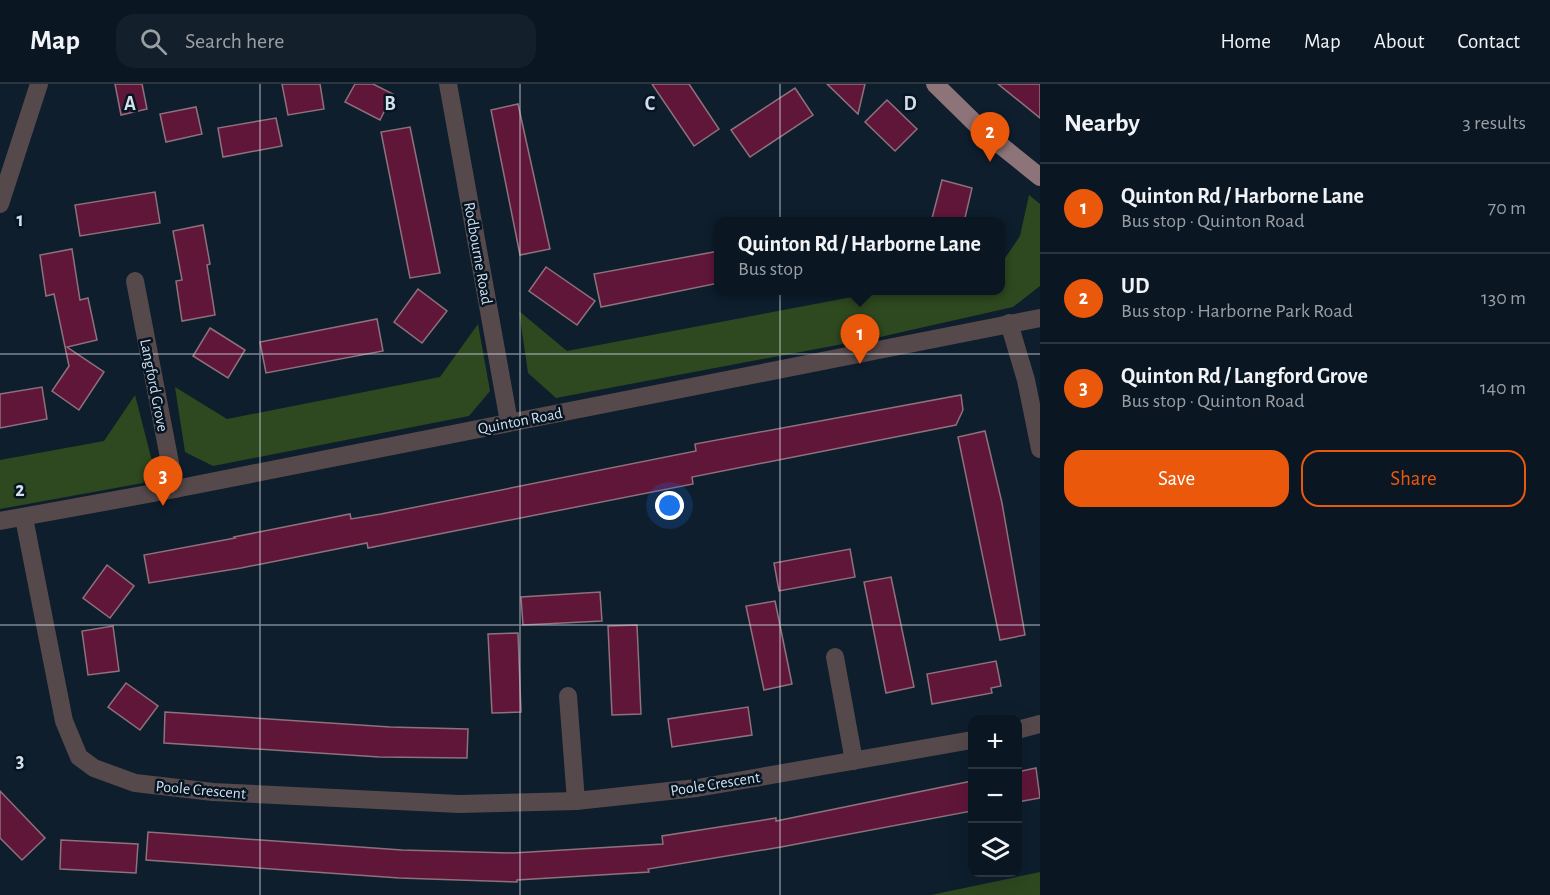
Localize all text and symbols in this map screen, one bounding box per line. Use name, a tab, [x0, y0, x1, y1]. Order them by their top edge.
search box	[116, 14, 536, 68]
icon: search	[137, 25, 170, 58]
text: Map	[30, 27, 80, 55]
text: Search here	[185, 30, 284, 52]
text: Home	[1220, 31, 1271, 52]
text: Map	[1304, 31, 1341, 52]
text: About	[1374, 31, 1424, 52]
text: Contact	[1457, 31, 1520, 52]
text: A	[124, 94, 136, 114]
text: B	[384, 94, 396, 114]
text: C	[645, 94, 656, 114]
text: D	[903, 94, 917, 114]
text: Nearby	[1064, 110, 1140, 136]
pin: 2	[970, 112, 1010, 162]
text: 3 results	[1462, 113, 1526, 133]
text: Quinton Rd / Harborne Lane	[1121, 185, 1364, 207]
text: 1	[1080, 198, 1087, 218]
text: 70 m	[1488, 198, 1526, 218]
street label: Rodbourne Road	[461, 201, 495, 306]
text: 1	[16, 210, 24, 230]
text: Bus stop · Quinton Road	[1121, 211, 1305, 231]
popup	[714, 217, 1005, 295]
text: Quinton Rd / Harborne Lane	[738, 233, 981, 255]
text: Bus stop	[738, 259, 803, 279]
text: UD	[1121, 275, 1149, 297]
text: 2	[1079, 288, 1088, 308]
text: 130 m	[1481, 288, 1526, 308]
text: Bus stop · Harborne Park Road	[1121, 301, 1353, 321]
pin: 1	[840, 314, 880, 364]
street label: Langford Grove	[137, 337, 171, 433]
text: Quinton Rd / Langford Grove	[1121, 365, 1368, 387]
text: 3	[1079, 378, 1088, 398]
text: 140 m	[1480, 378, 1526, 398]
text: Bus stop · Quinton Road	[1121, 391, 1305, 411]
street label: Quinton Road	[477, 405, 564, 438]
button: Save	[1064, 450, 1289, 507]
button: Share	[1301, 450, 1526, 507]
pin: 3	[144, 456, 182, 506]
text: 2	[15, 480, 25, 500]
your location	[655, 491, 684, 520]
map controls	[968, 715, 1022, 877]
button: +	[968, 715, 1022, 769]
text: 3	[16, 751, 24, 771]
street label: Poole Crescent	[669, 769, 761, 799]
button: −	[968, 769, 1022, 823]
street label: Poole Crescent	[155, 778, 247, 802]
button: layers	[968, 823, 1022, 877]

